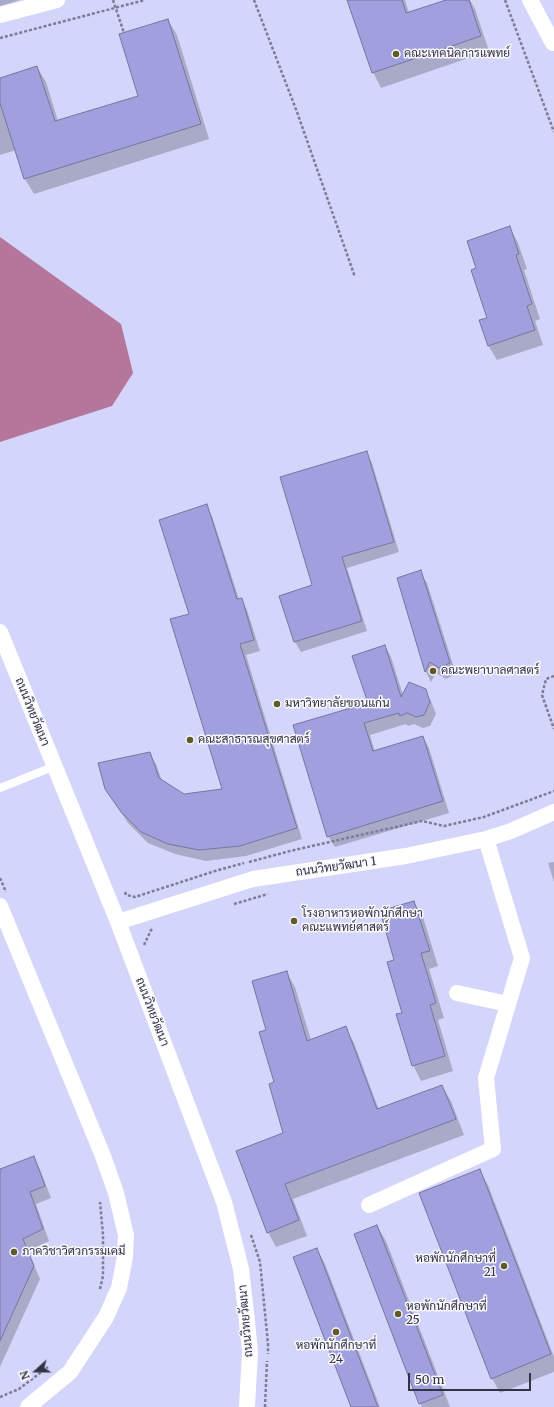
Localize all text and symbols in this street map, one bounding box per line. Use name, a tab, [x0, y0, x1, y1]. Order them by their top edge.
place label: คณะเทคนิคการแพทย์	[404, 47, 510, 61]
marker: คณะเทคนิคการแพทย์	[391, 49, 401, 59]
place label: คณะพยาบาลศาสตร์	[441, 664, 540, 678]
marker: คณะพยาบาลศาสตร์	[428, 666, 438, 676]
street label: ถนนวิทยวัฒนา	[12, 676, 52, 748]
place label: มหาวิทยาลัยขอนแก่น	[285, 697, 390, 711]
marker: มหาวิทยาลัยขอนแก่น	[272, 699, 282, 709]
place label: คณะสาธารณสุขศาสตร์	[198, 733, 310, 747]
marker: คณะสาธารณสุขศาสตร์	[185, 735, 195, 745]
street label: ถนนวิทยวัฒนา 1	[295, 854, 377, 880]
place label: โรงอาหารหอพักนักศึกษา คณะแพทย์ศาสตร์	[302, 907, 423, 935]
marker: โรงอาหารหอพักนักศึกษา คณะแพทย์ศาสตร์	[289, 916, 299, 926]
street label: ถนนวิทยวัฒนา	[132, 975, 172, 1049]
place label: ภาควิชาวิศวกรรมเคมี	[22, 1245, 125, 1259]
marker: ภาควิชาวิศวกรรมเคมี	[9, 1247, 19, 1257]
place label: หอพักนักศึกษาที่ 21	[415, 1252, 496, 1280]
marker: หอพักนักศึกษาที่ 21	[499, 1261, 509, 1271]
street label: ถนนวิทยวัฒนา	[236, 1284, 256, 1358]
place label: หอพักนักศึกษาที่ 25	[406, 1300, 487, 1328]
marker: หอพักนักศึกษาที่ 25	[393, 1309, 403, 1319]
marker: หอพักนักศึกษาที่ 24	[331, 1327, 341, 1337]
place label: หอพักนักศึกษาที่ 24	[296, 1339, 376, 1367]
north arrow	[16, 1351, 56, 1391]
scale bar	[410, 1365, 533, 1391]
text: N	[17, 1369, 33, 1382]
text: 50 m	[415, 1372, 444, 1387]

